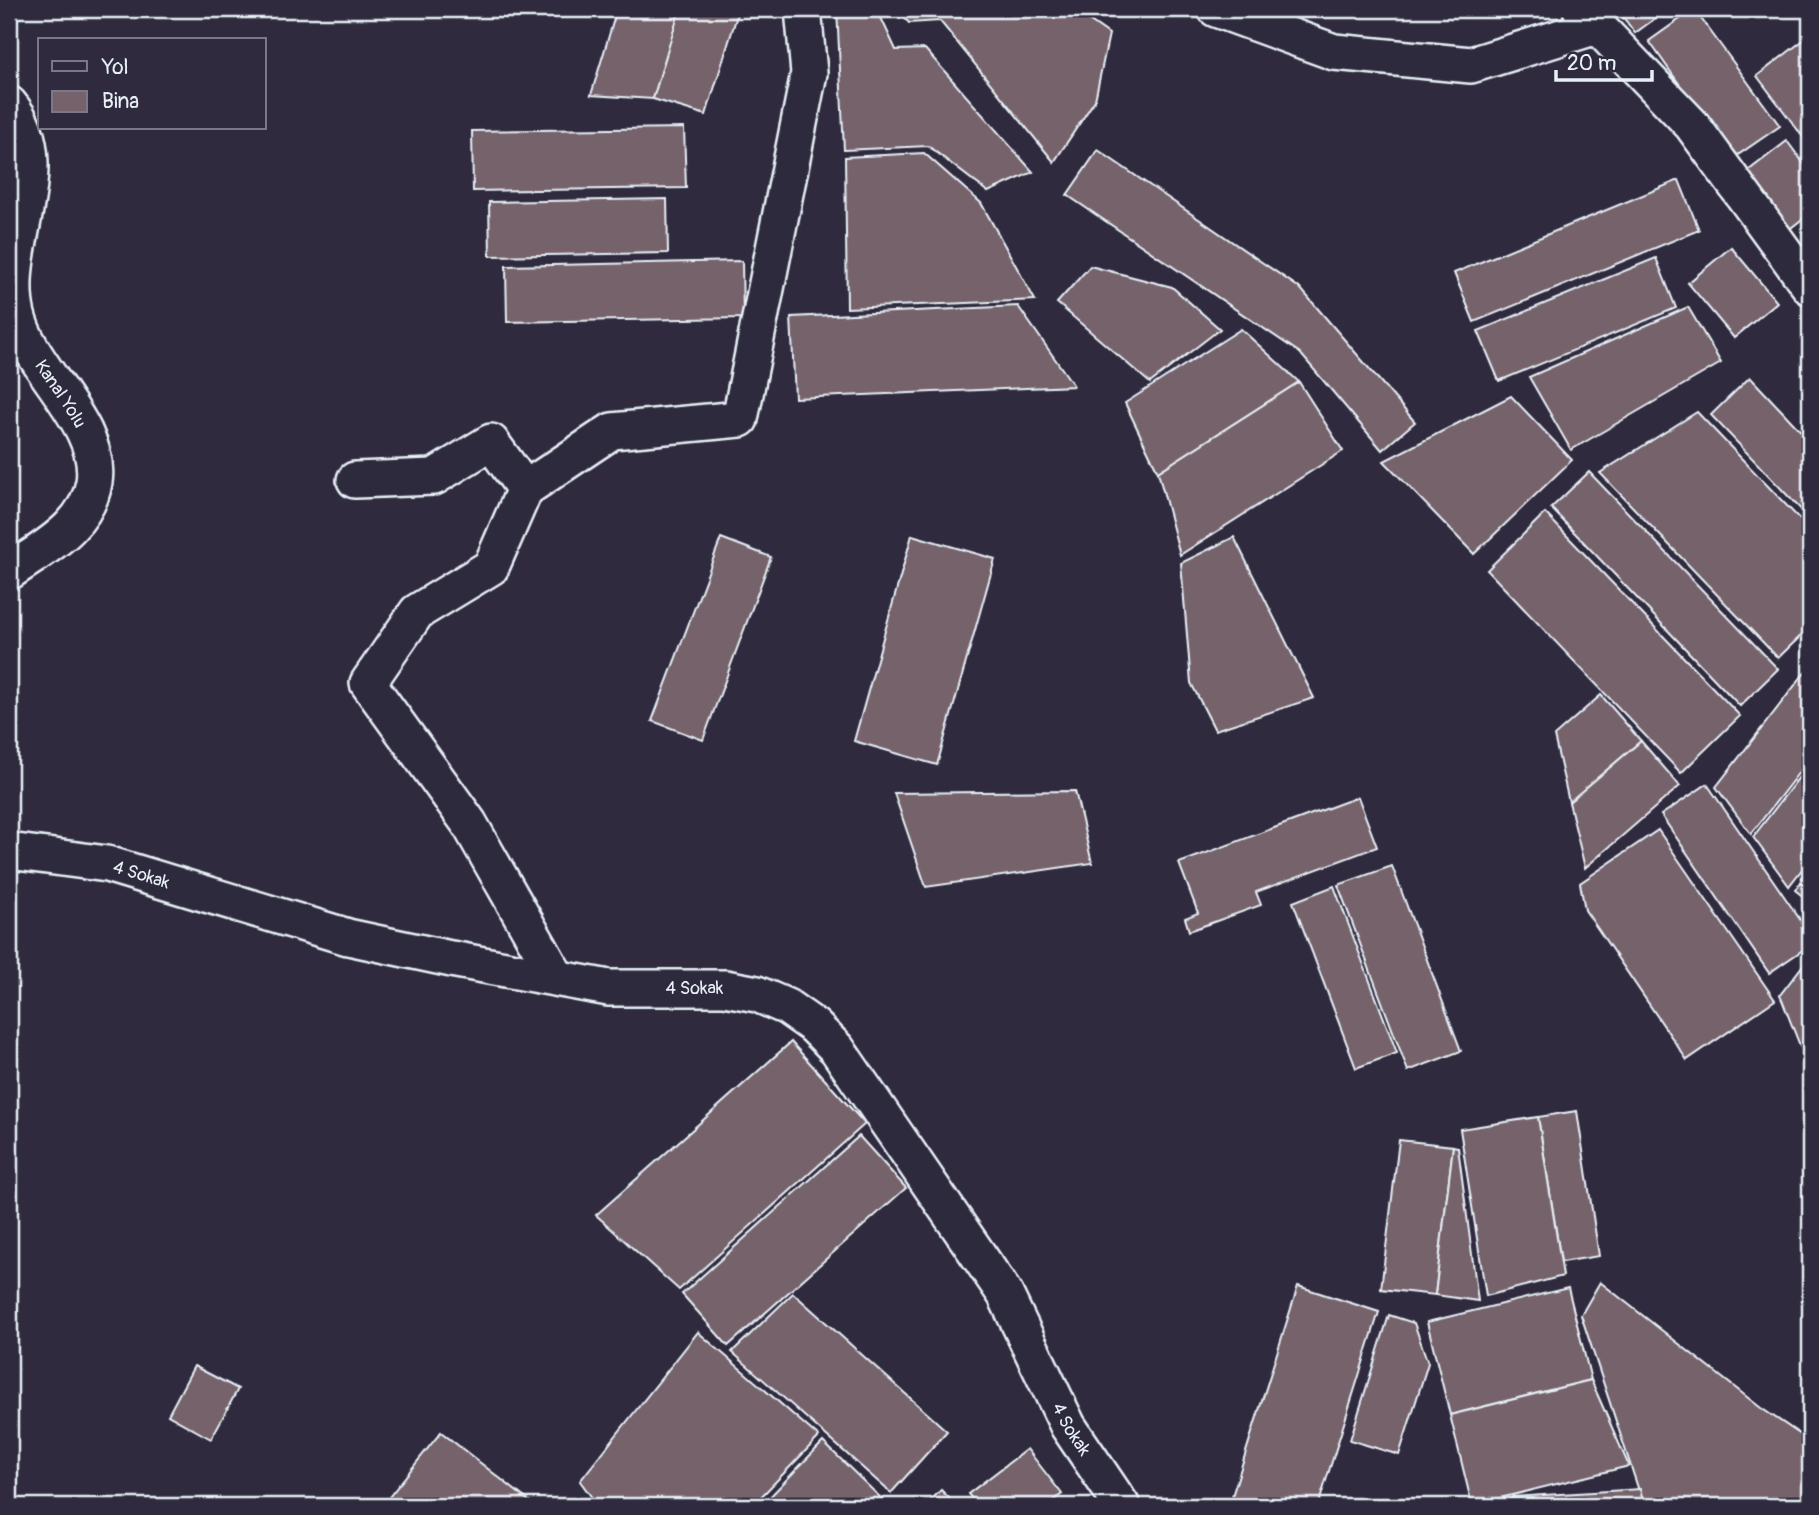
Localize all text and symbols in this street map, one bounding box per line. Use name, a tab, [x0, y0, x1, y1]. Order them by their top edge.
legend	[38, 38, 266, 130]
scale bar	[1556, 38, 1653, 82]
text: 20 m	[1567, 50, 1616, 77]
text: Yol	[101, 54, 129, 81]
text: Bina	[102, 88, 139, 115]
street label: Kanal Yolu	[29, 355, 91, 432]
street label: 4 Sokak	[110, 856, 173, 895]
street label: 4 Sokak	[665, 977, 724, 1000]
street label: 4 Sokak	[1047, 1399, 1096, 1461]

